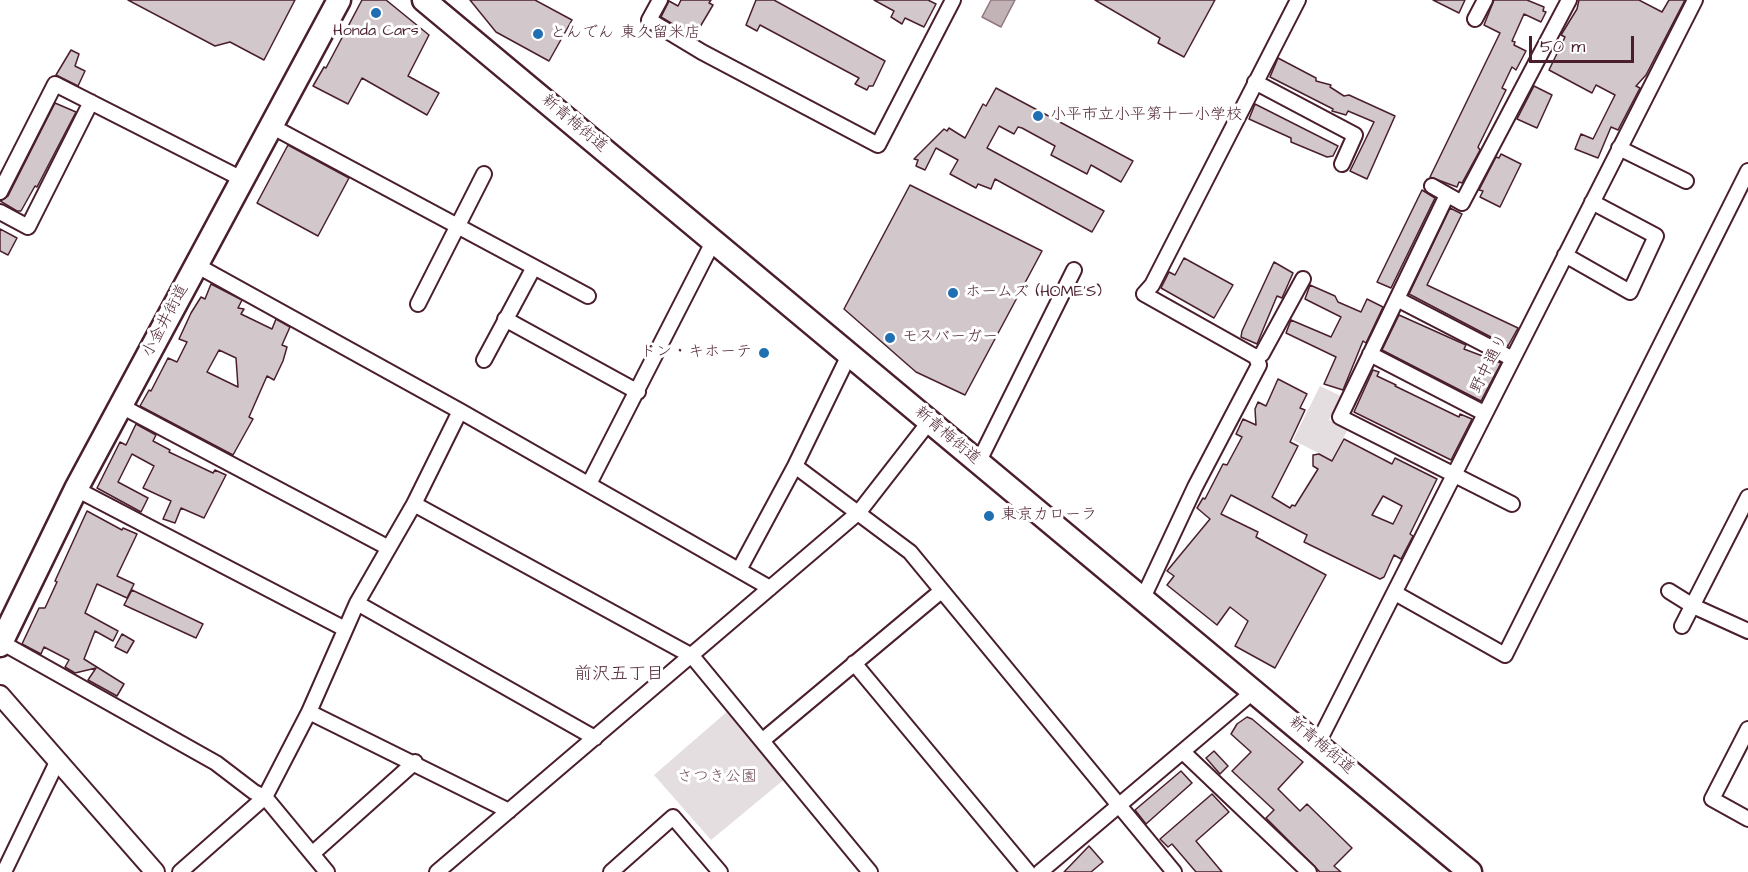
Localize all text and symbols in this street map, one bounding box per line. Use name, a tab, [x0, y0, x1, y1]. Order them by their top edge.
marker: Honda Cars	[369, 6, 383, 20]
place label: Honda Cars	[333, 22, 419, 42]
place label: とんでん 東久留米店	[550, 24, 700, 44]
scale bar	[1532, 24, 1637, 62]
marker: とんでん 東久留米店	[531, 27, 545, 41]
text: 50 m	[1540, 34, 1585, 59]
street label: 新青梅街道	[537, 91, 611, 157]
place label: 小平市立小平第十一小学校	[1050, 106, 1242, 126]
marker: 小平市立小平第十一小学校	[1031, 109, 1045, 123]
street label: 小金井街道	[139, 281, 193, 361]
place label: ホームズ (HOME'S)	[965, 283, 1102, 303]
marker: ホームズ (HOME'S)	[946, 286, 960, 300]
place label: モスバーガー	[902, 328, 998, 348]
marker: モスバーガー	[883, 331, 897, 345]
street label: 野中通り	[1467, 331, 1513, 397]
place label: ドン・キホーテ	[640, 343, 752, 363]
marker: ドン・キホーテ	[757, 346, 771, 360]
street label: 新青梅街道	[910, 403, 984, 469]
place label: 東京カローラ	[1001, 506, 1097, 526]
marker: 東京カローラ	[982, 509, 996, 523]
district label: 前沢五丁目	[574, 664, 664, 686]
street label: 新青梅街道	[1284, 713, 1358, 779]
park label: さつき公園	[677, 768, 757, 788]

